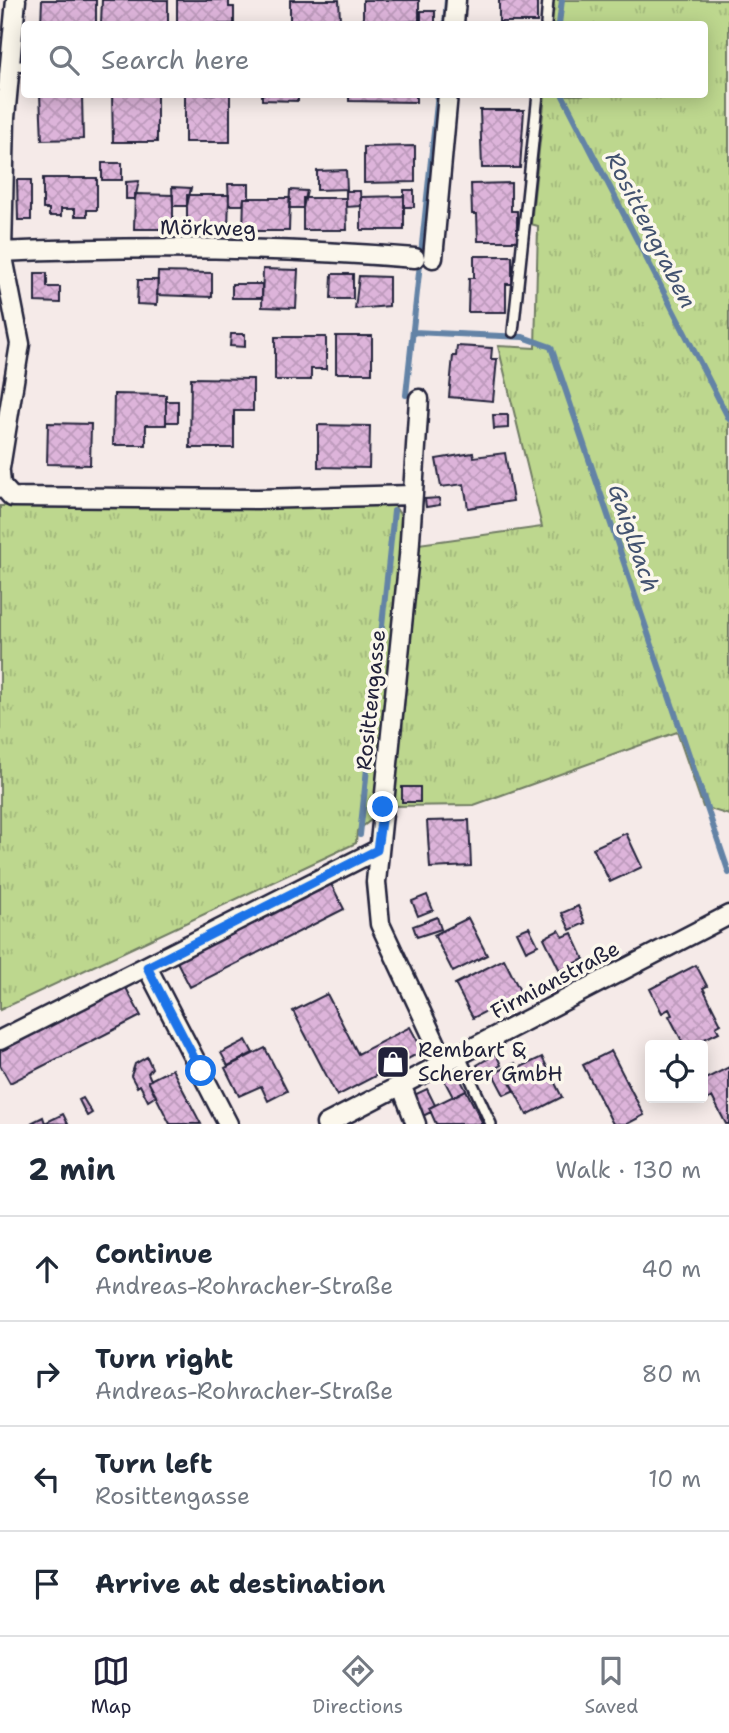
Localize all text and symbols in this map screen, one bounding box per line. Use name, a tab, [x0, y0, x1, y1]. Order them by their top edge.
search box	[21, 21, 708, 98]
icon: search	[45, 41, 83, 79]
text: Search here	[101, 42, 250, 77]
water label: Rosittengraben	[599, 147, 703, 313]
street label: Mörkweg	[160, 213, 256, 243]
water label: Gaiglbach	[601, 480, 667, 596]
street label: Rosittengasse	[350, 628, 392, 772]
route end	[367, 791, 398, 822]
street label: Firmianstraße	[486, 934, 624, 1026]
place label: Rembart & Scherer GmbH	[418, 1036, 563, 1088]
map controls	[645, 1040, 708, 1103]
button: locate	[645, 1040, 708, 1103]
shop icon: Rembart & Scherer GmbH	[374, 1043, 412, 1081]
route start	[185, 1055, 216, 1086]
text: 2 min	[28, 1149, 115, 1190]
text: Walk · 130 m	[555, 1155, 701, 1185]
text: Continue	[95, 1236, 213, 1271]
icon: ahead	[28, 1250, 66, 1288]
text: 40 m	[641, 1254, 701, 1284]
text: Andreas-Rohracher-Straße	[95, 1271, 393, 1301]
text: Turn right	[95, 1341, 233, 1376]
icon: right	[28, 1355, 66, 1393]
text: 80 m	[642, 1359, 701, 1389]
text: Andreas-Rohracher-Straße	[95, 1376, 393, 1406]
text: Turn left	[95, 1446, 212, 1481]
icon: left	[28, 1460, 66, 1498]
text: 10 m	[648, 1464, 701, 1494]
text: Rosittengasse	[95, 1481, 250, 1511]
icon: arrive	[28, 1565, 66, 1603]
text: Arrive at destination	[95, 1566, 385, 1601]
tab: Map	[91, 1652, 131, 1719]
tab: Directions	[313, 1652, 403, 1719]
tab: Saved	[584, 1652, 638, 1719]

